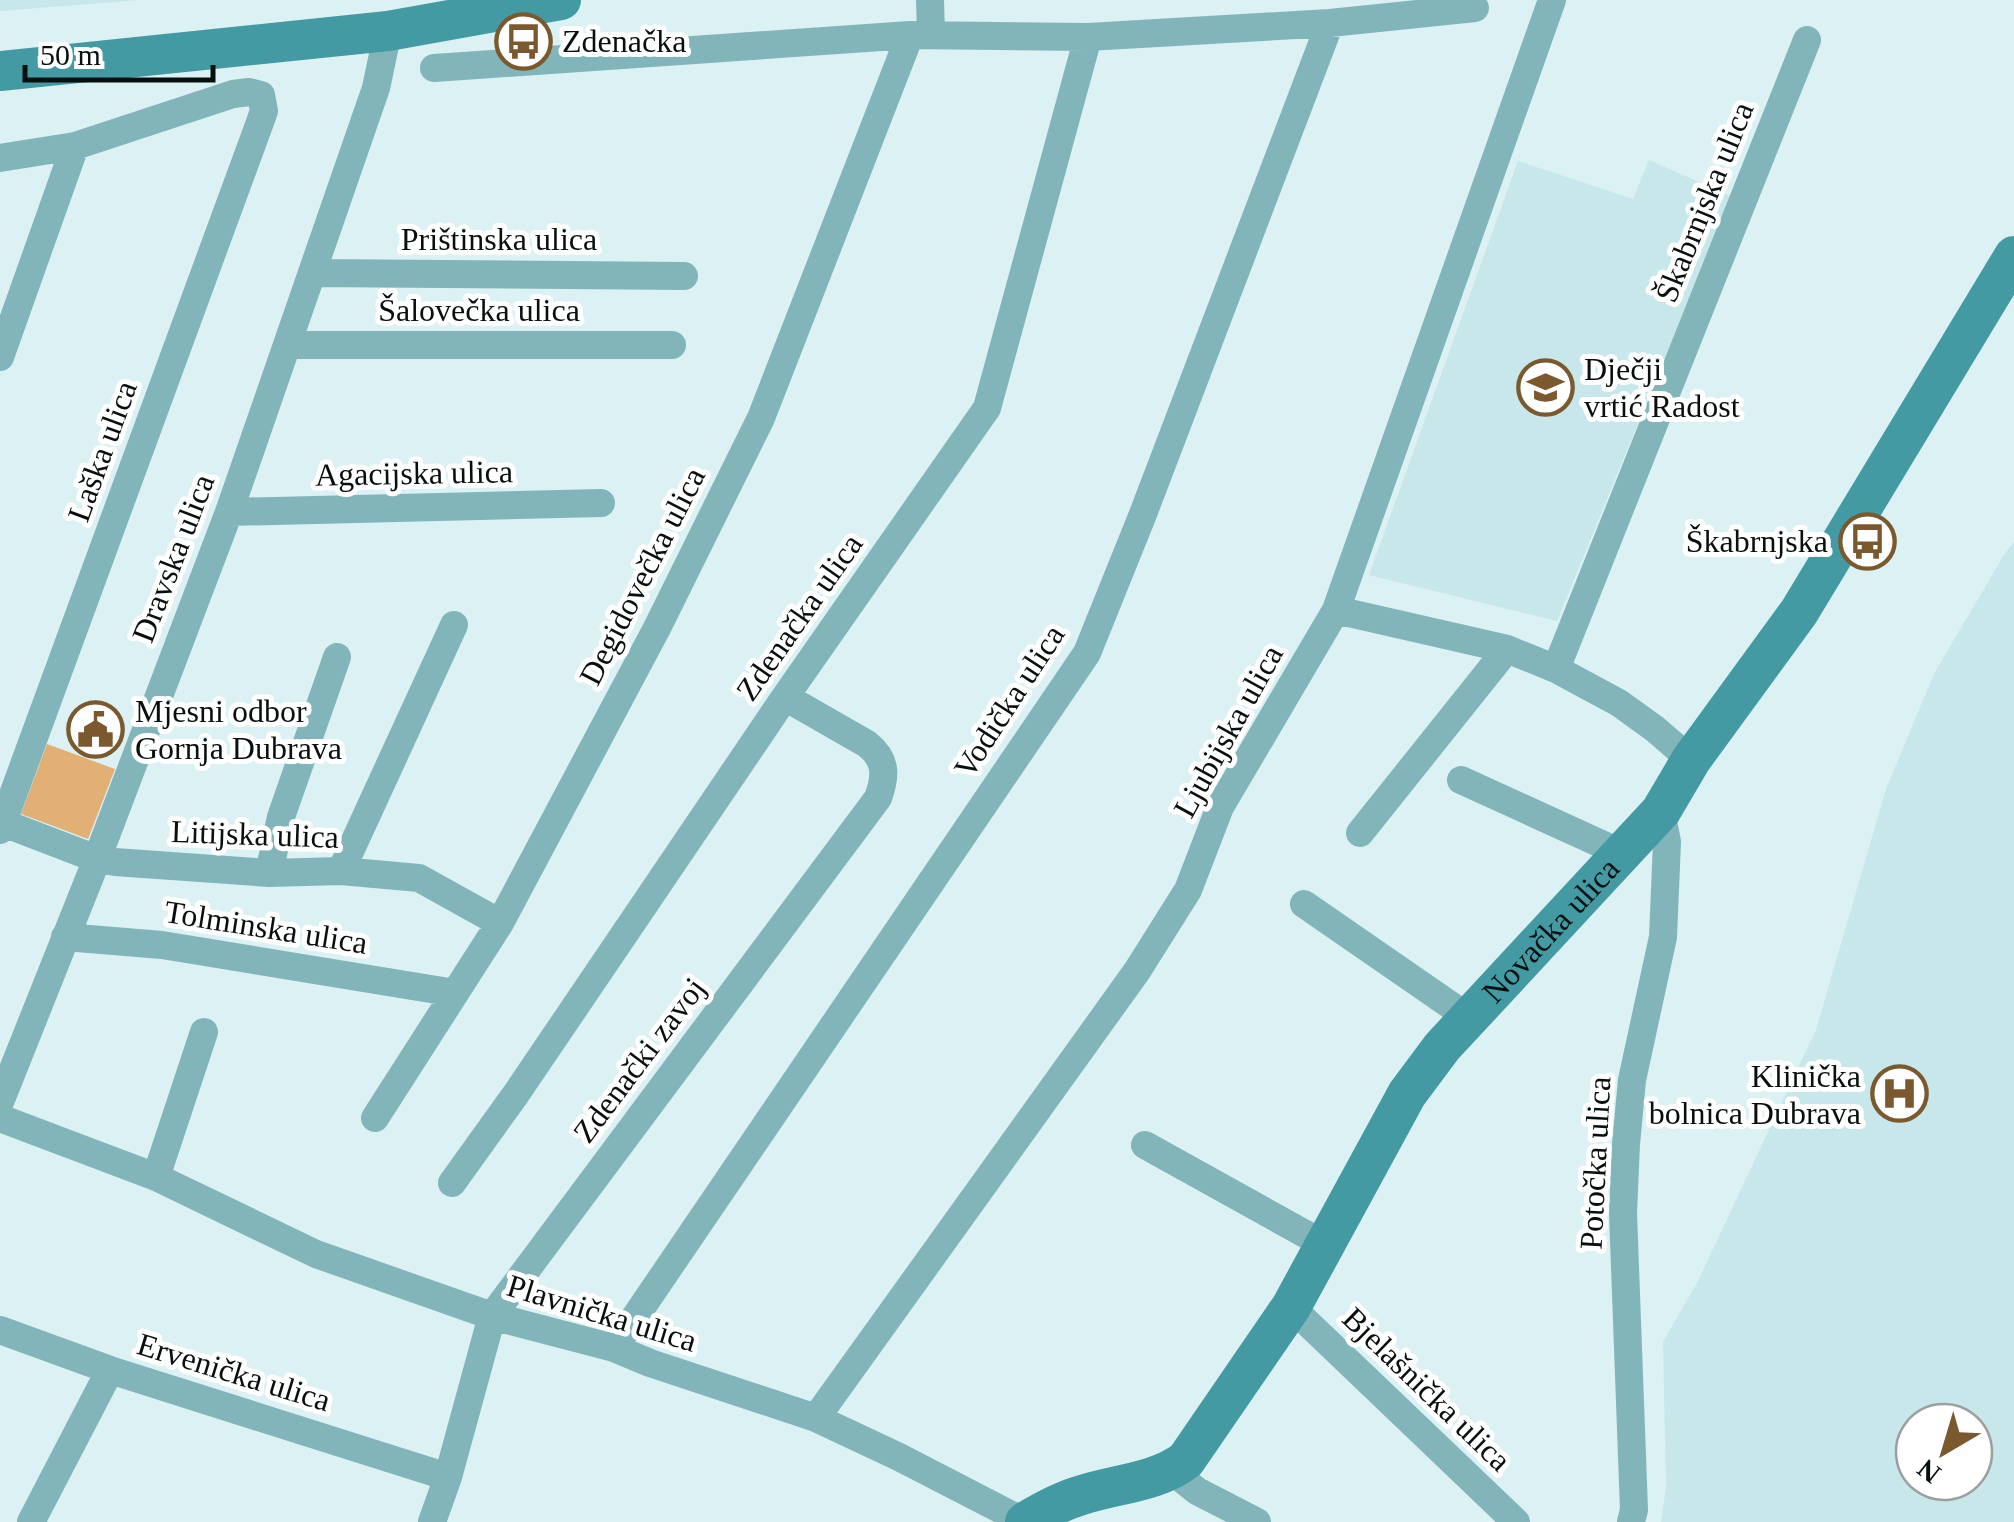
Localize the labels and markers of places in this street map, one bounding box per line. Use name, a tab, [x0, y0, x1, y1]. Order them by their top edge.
bus stop icon: Zdenačka	[493, 11, 553, 71]
place label: Zdenačka	[562, 23, 686, 59]
place label: Dječji vrtić Radost	[1584, 351, 1740, 424]
school or university icon: Dječji vrtić Radost	[1515, 357, 1575, 417]
bus stop icon: Škabrnjska	[1837, 511, 1897, 571]
place label: Škabrnjska	[1686, 523, 1828, 559]
place label: Mjesni odbor Gornja Dubrava	[135, 693, 342, 766]
public building icon: Mjesni odbor Gornja Dubrava	[66, 699, 126, 759]
place label: Klinička bolnica Dubrava	[1649, 1058, 1861, 1131]
hospital icon: Klinička bolnica Dubrava	[1870, 1064, 1930, 1124]

